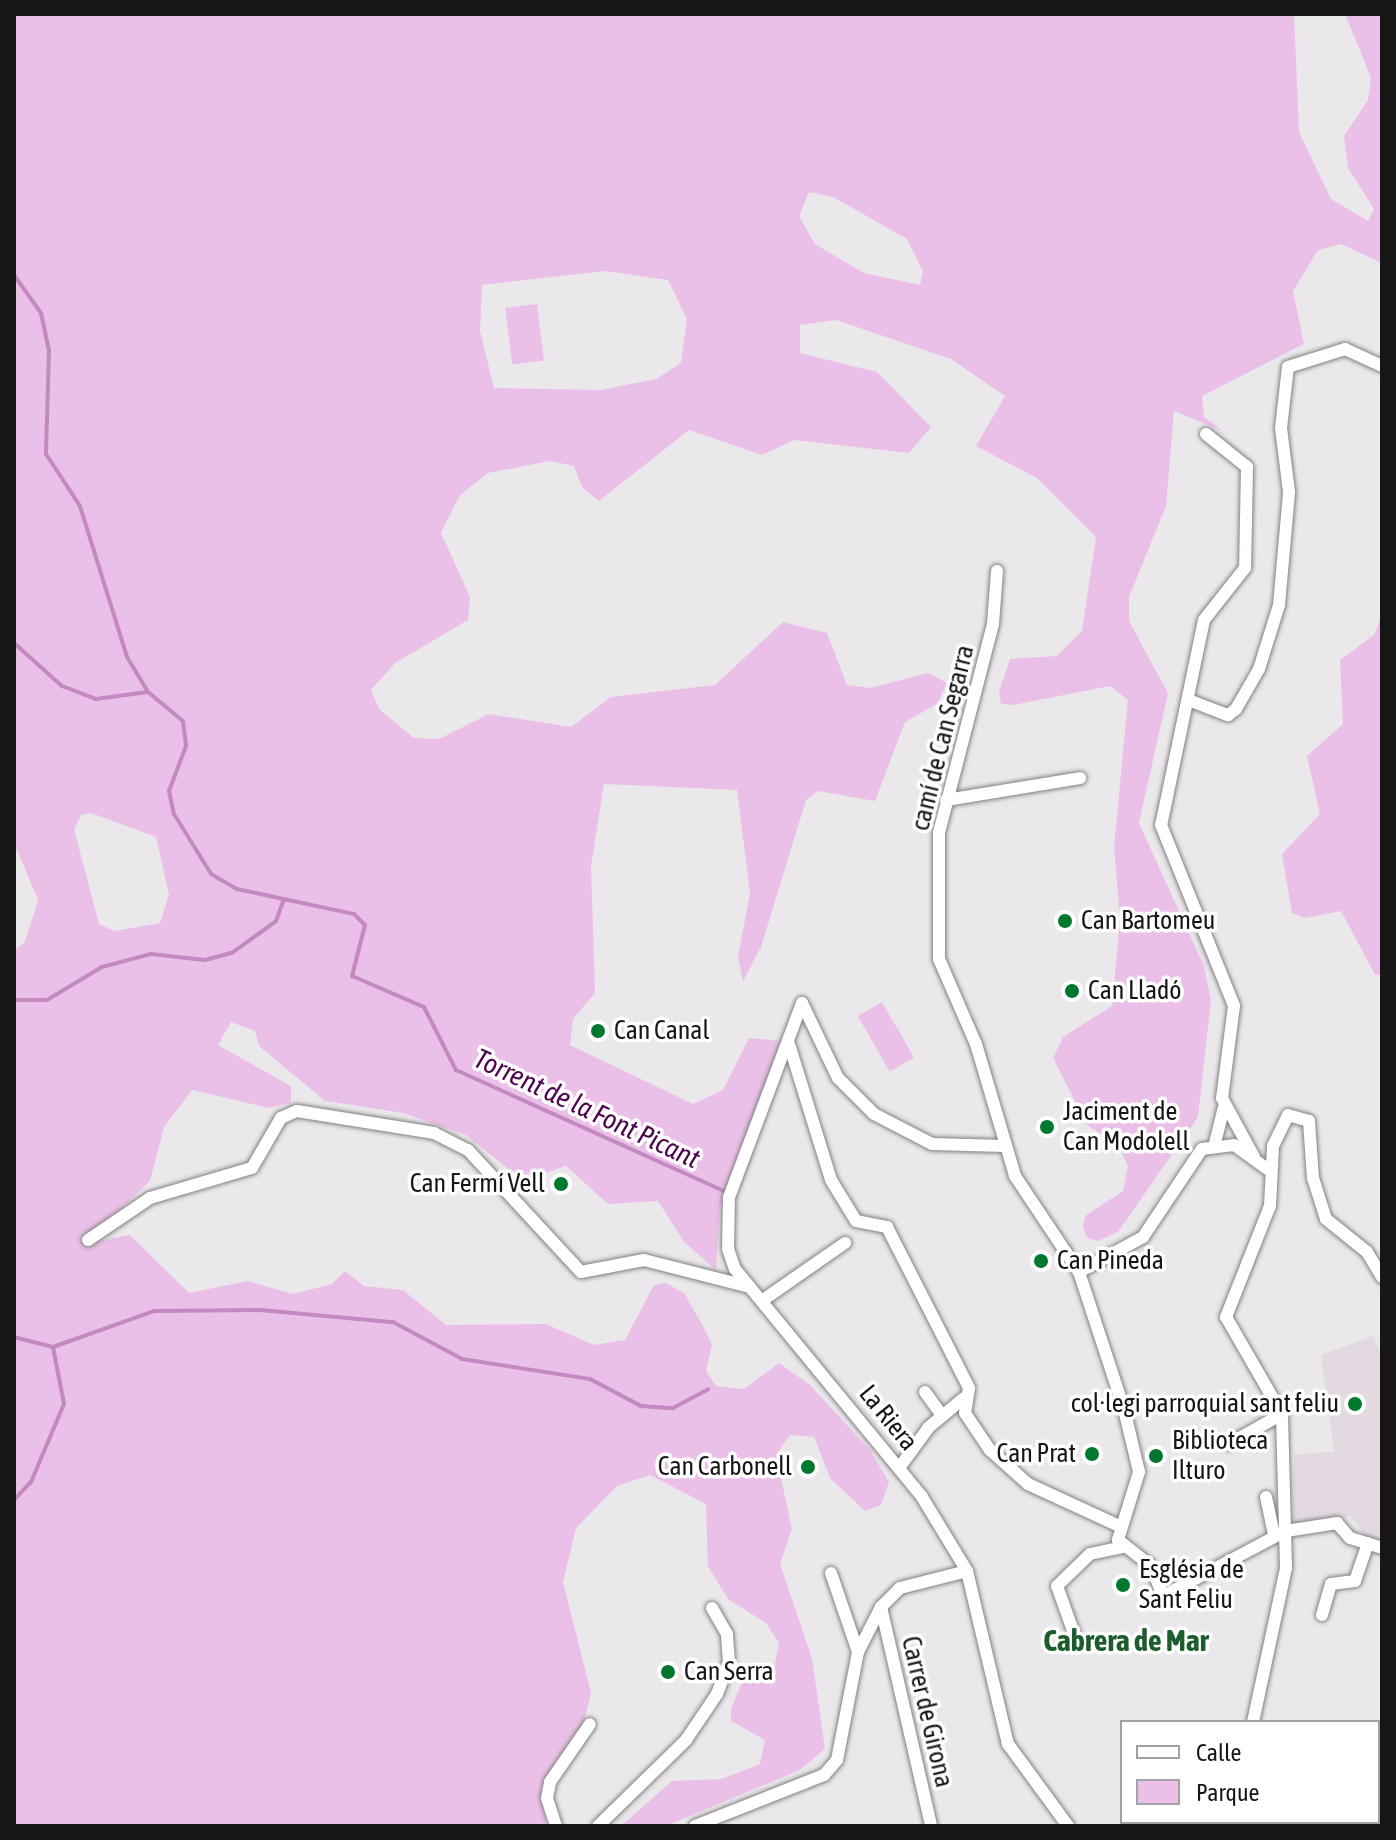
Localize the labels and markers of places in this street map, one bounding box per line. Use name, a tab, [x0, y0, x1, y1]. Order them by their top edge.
place label: Can Bartomeu	[1081, 905, 1215, 937]
marker: Can Bartomeu	[1056, 912, 1074, 930]
place label: Can Lladó	[1088, 975, 1182, 1007]
marker: Can Lladó	[1063, 982, 1081, 1000]
place label: Can Canal	[614, 1015, 709, 1047]
marker: Can Canal	[589, 1022, 607, 1040]
place label: Jaciment de Can Modolell	[1063, 1096, 1189, 1158]
marker: Jaciment de Can Modolell	[1038, 1118, 1056, 1136]
place label: Can Fermí Vell	[410, 1168, 545, 1200]
marker: Can Fermí Vell	[552, 1175, 570, 1193]
place label: Can Pineda	[1057, 1245, 1164, 1277]
marker: Can Pineda	[1032, 1252, 1050, 1270]
place label: col·legi parroquial sant feliu	[1071, 1388, 1339, 1420]
marker: col·legi parroquial sant feliu	[1346, 1395, 1364, 1413]
place label: Biblioteca Ilturo	[1172, 1425, 1268, 1486]
place label: Can Prat	[997, 1438, 1076, 1470]
marker: Can Prat	[1083, 1445, 1101, 1463]
marker: Biblioteca Ilturo	[1147, 1447, 1165, 1465]
place label: Can Carbonell	[658, 1451, 792, 1483]
marker: Can Carbonell	[799, 1458, 817, 1476]
place label: Església de Sant Feliu	[1139, 1554, 1244, 1616]
marker: Església de Sant Feliu	[1114, 1576, 1132, 1594]
place label: Can Serra	[684, 1656, 774, 1688]
marker: Can Serra	[659, 1663, 677, 1681]

